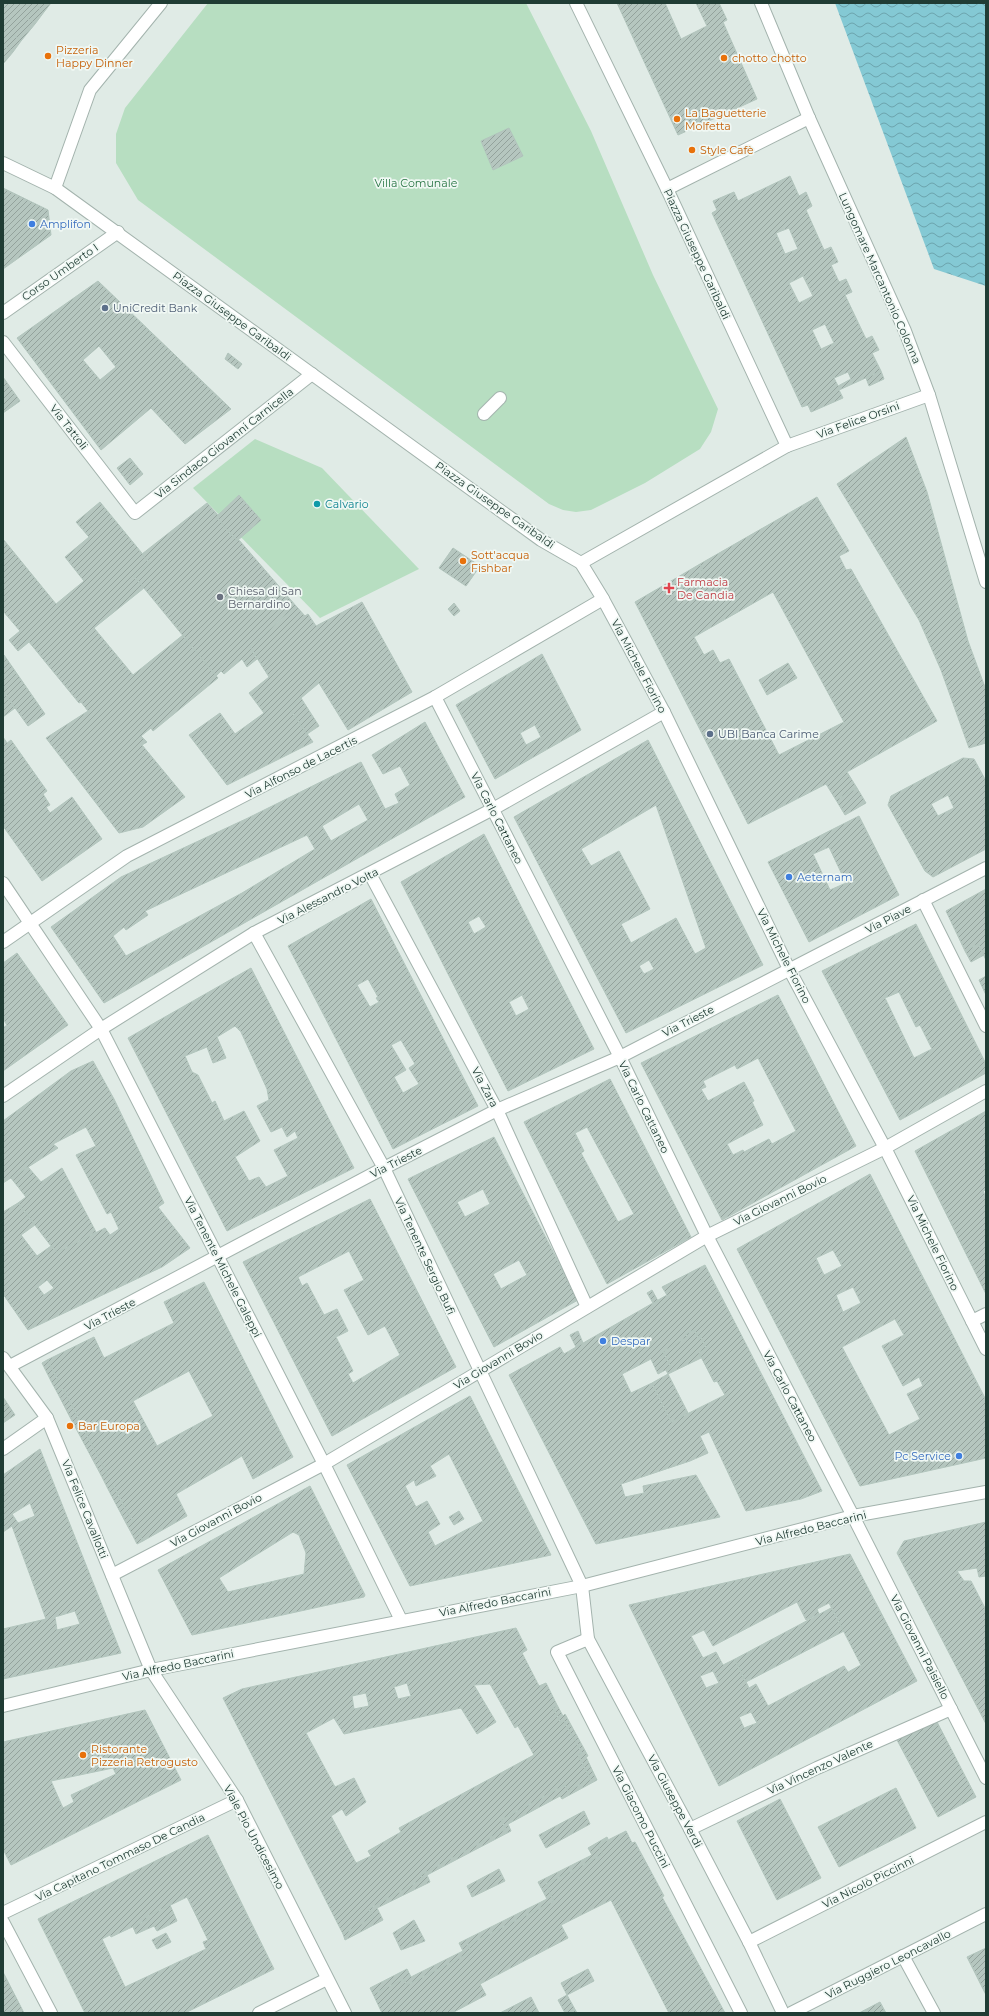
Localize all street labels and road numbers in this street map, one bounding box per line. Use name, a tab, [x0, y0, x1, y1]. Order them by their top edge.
street label: Piazza Giuseppe Garibaldi	[660, 186, 734, 322]
street label: Lungomare Marcantonio Colonna	[836, 190, 924, 366]
street label: Corso Umberto I	[19, 240, 101, 304]
street label: Piazza Giuseppe Garibaldi	[170, 268, 294, 364]
street label: Via Sindaco Giovanni Carnicella	[152, 385, 296, 501]
street label: Via Felice Orsini	[815, 399, 901, 441]
street label: Via Tattoli	[47, 402, 91, 452]
street label: Piazza Giuseppe Garibaldi	[432, 458, 558, 552]
street label: Via Michele Fiorino	[608, 617, 670, 715]
street label: Via Alfonso de Lacertis	[243, 732, 360, 801]
street label: Via Carlo Cattaneo	[468, 770, 526, 866]
street label: Via Alessandro Volta	[275, 865, 381, 927]
street label: Via Piave	[863, 901, 914, 936]
street label: Via Michele Fiorino	[754, 906, 814, 1006]
street label: Via Trieste	[660, 1002, 717, 1040]
street label: Via Carlo Cattaneo	[615, 1058, 673, 1156]
street label: Via Zara	[469, 1064, 501, 1110]
street label: Via Trieste	[368, 1143, 425, 1181]
street label: Via Giovanni Bovio	[731, 1171, 829, 1229]
street label: Via Michele Fiorino	[904, 1193, 962, 1293]
street label: Via Tenente Michele Galeppi	[181, 1194, 265, 1340]
street label: Via Tenente Sergio Bufi	[392, 1195, 458, 1317]
street label: Via Trieste	[82, 1294, 138, 1333]
street label: Via Giovanni Bovio	[451, 1328, 545, 1392]
street label: Via Carlo Cattaneo	[760, 1348, 820, 1444]
street label: Via Felice Cavallotti	[59, 1457, 111, 1561]
street label: Via Giovanni Bovio	[168, 1490, 264, 1550]
street label: Via Alfredo Baccarini	[754, 1507, 868, 1549]
street label: Via Alfredo Baccarini	[438, 1584, 552, 1620]
street label: Via Giovanni Paisiello	[887, 1592, 953, 1702]
street label: Via Alfredo Baccarini	[121, 1646, 235, 1684]
street label: Via Vincenzo Valente	[765, 1736, 875, 1798]
street label: Via Giuseppe Verdi	[645, 1752, 706, 1850]
street label: Via Giacomo Puccini	[609, 1763, 673, 1871]
street label: Viale Pio Undicesimo	[221, 1782, 288, 1892]
street label: Via Capitano Tommaso De Candia	[33, 1810, 207, 1904]
street label: Via Nicolò Piccinni	[820, 1853, 916, 1911]
street label: Via Ruggiero Leoncavallo	[823, 1926, 953, 2002]

